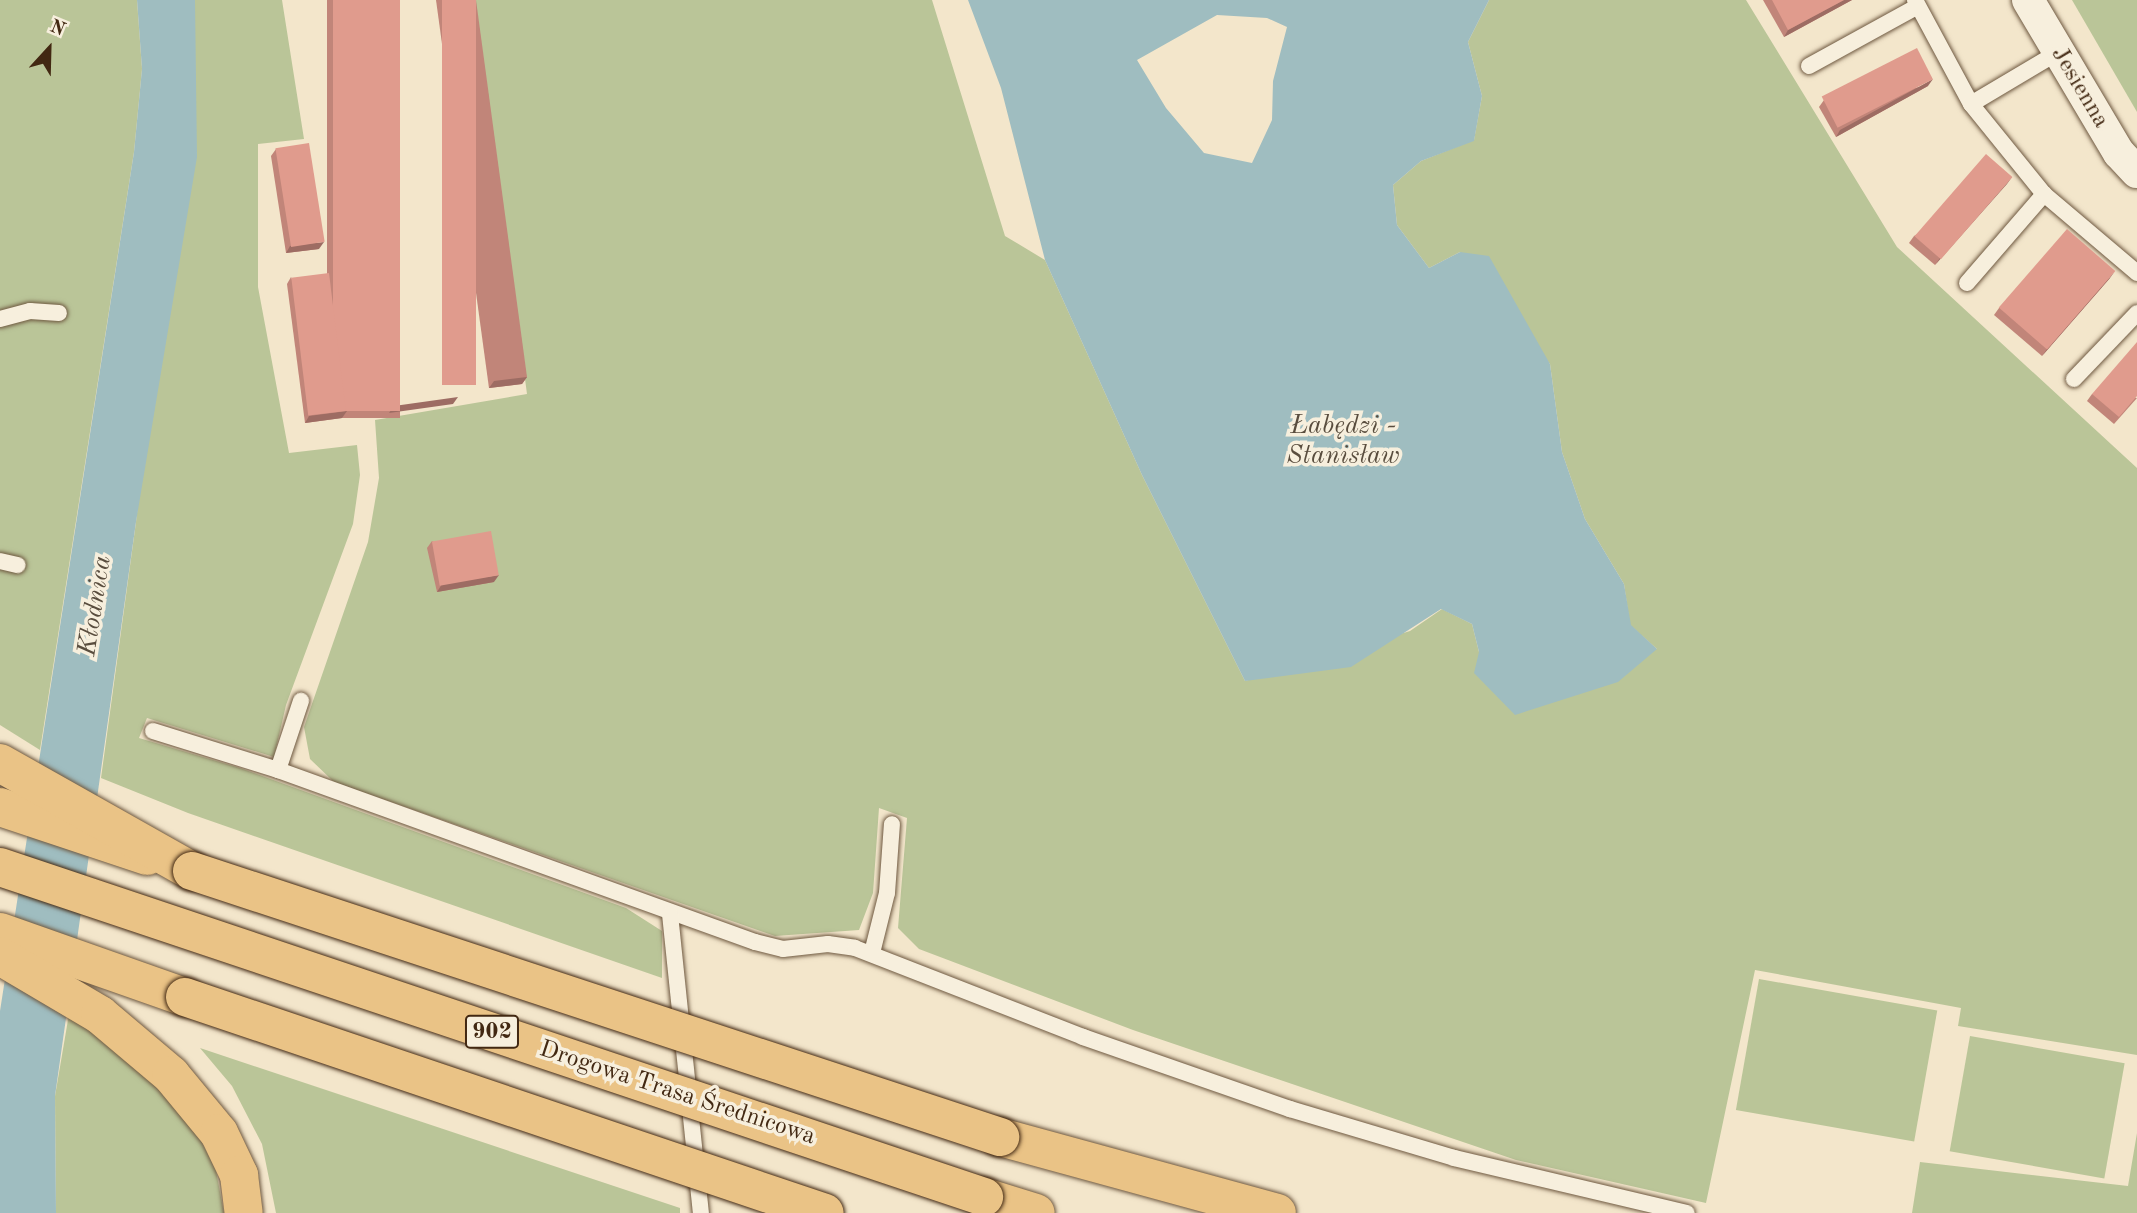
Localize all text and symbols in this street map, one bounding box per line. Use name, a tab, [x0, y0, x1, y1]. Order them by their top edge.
north arrow	[14, 14, 84, 84]
text: N	[47, 18, 67, 41]
street label: Jesienna	[2044, 42, 2114, 134]
water label: Łabędzi - Stanisław	[1287, 411, 1399, 472]
water label: Kłodnica	[73, 553, 119, 659]
road number: 902	[464, 1012, 520, 1051]
street label: Drogowa Trasa Średnicowa	[535, 1036, 819, 1152]

